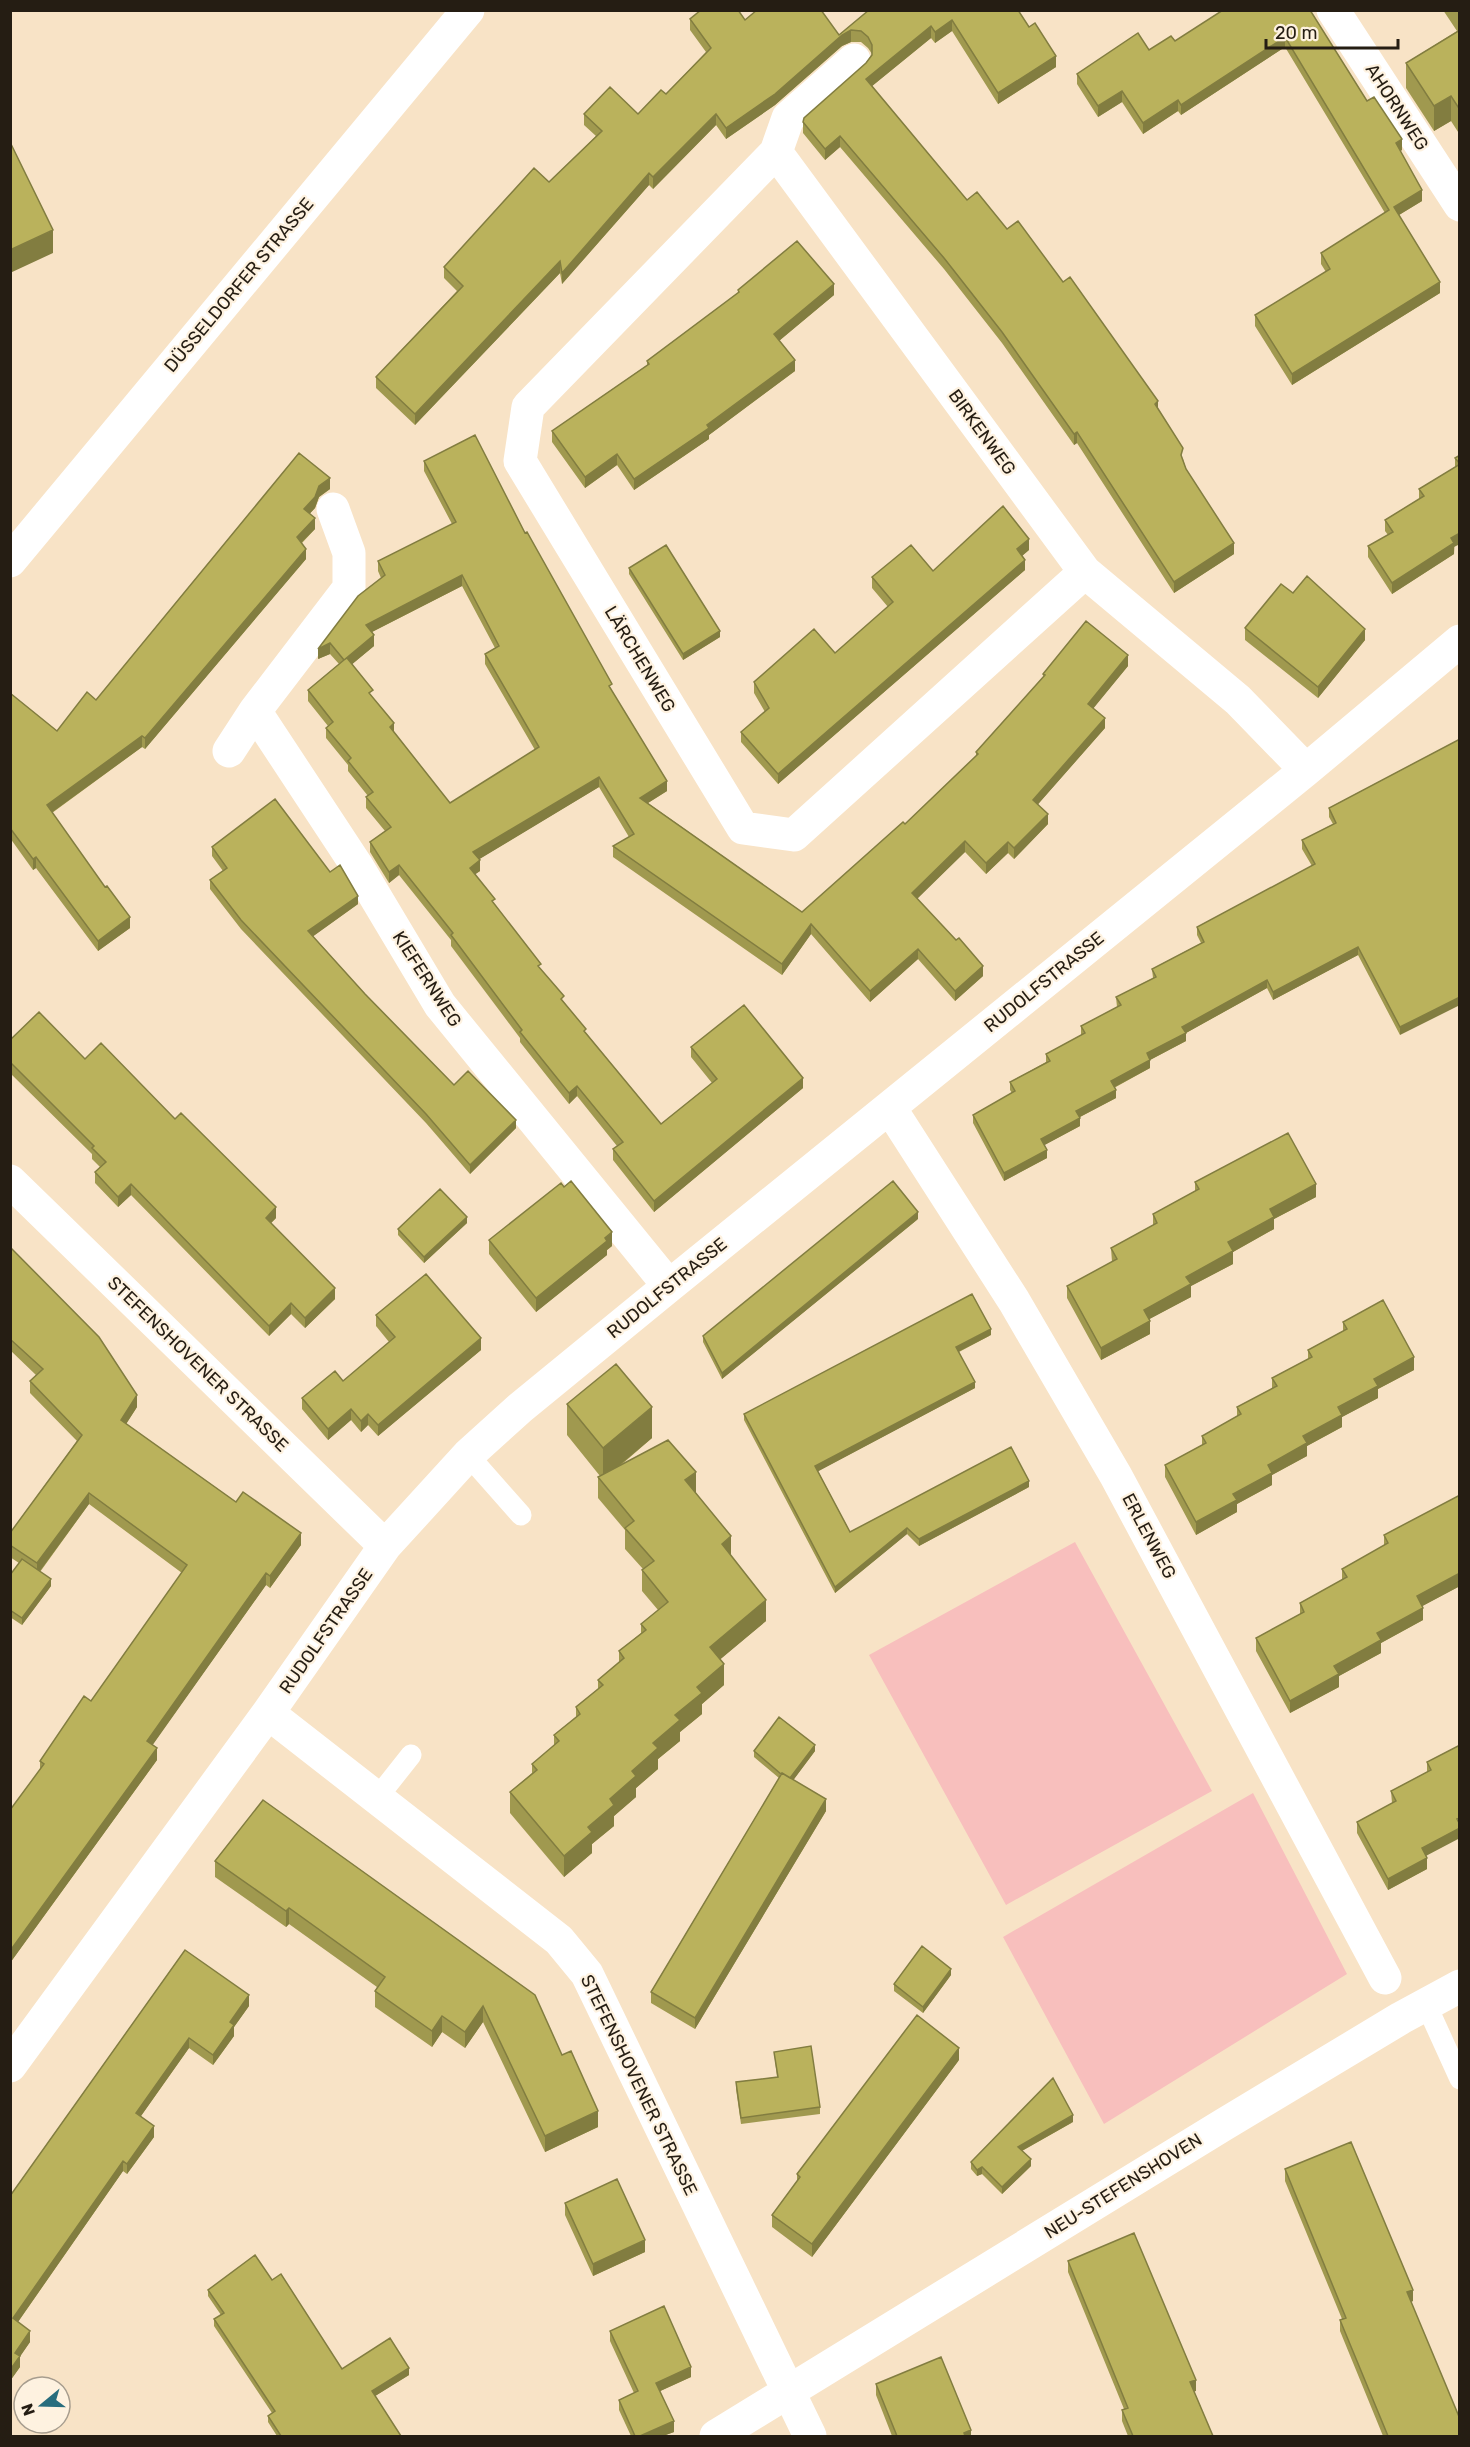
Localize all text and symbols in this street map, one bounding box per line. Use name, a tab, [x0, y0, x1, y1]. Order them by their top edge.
scale bar	[1266, 12, 1398, 50]
text: 20 m	[1275, 22, 1317, 44]
street label: AHORNWEG	[1361, 60, 1433, 154]
street label: DÜSSELDORFER STRASSE	[160, 193, 318, 377]
street label: BIRKENWEG	[944, 385, 1020, 479]
street label: LÄRCHENWEG	[600, 602, 680, 716]
street label: KIEFERNWEG	[388, 927, 466, 1031]
street label: RUDOLFSTRASSE	[980, 927, 1108, 1037]
street label: RUDOLFSTRASSE	[603, 1233, 731, 1343]
street label: STEFENSHOVENER STRASSE	[103, 1272, 293, 1456]
street label: ERLENWEG	[1117, 1489, 1181, 1583]
street label: RUDOLFSTRASSE	[275, 1564, 377, 1698]
street label: STEFENSHOVENER STRASSE	[576, 1971, 702, 2199]
street label: NEU-STEFENSHOVEN	[1040, 2129, 1206, 2243]
north arrow	[12, 2375, 72, 2435]
text: N	[17, 2401, 39, 2418]

